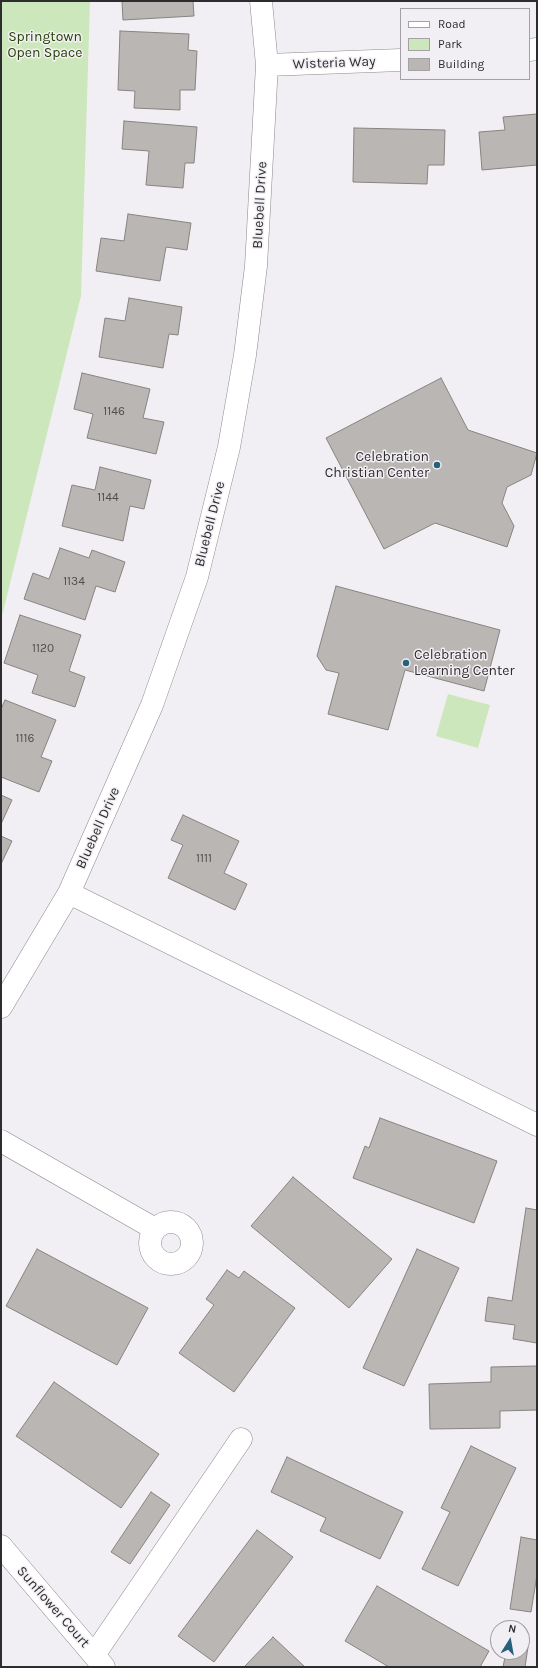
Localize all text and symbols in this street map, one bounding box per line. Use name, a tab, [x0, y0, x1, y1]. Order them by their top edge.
legend	[400, 8, 530, 80]
text: Road	[438, 17, 466, 31]
park label: Springtown Open Space	[8, 29, 82, 62]
text: Park	[438, 37, 462, 51]
street label: Wisteria Way	[292, 53, 376, 73]
text: Building	[438, 57, 484, 71]
street label: Bluebell Drive	[249, 161, 271, 249]
house number: 1146	[103, 405, 125, 419]
place label: Celebration Christian Center	[325, 449, 429, 482]
marker: Celebration Christian Center	[432, 460, 442, 470]
street label: Bluebell Drive	[191, 479, 229, 569]
house number: 1144	[97, 491, 119, 505]
house number: 1134	[63, 575, 85, 589]
house number: 1120	[32, 642, 54, 656]
place label: Celebration Learning Center	[414, 647, 515, 680]
marker: Celebration Learning Center	[401, 658, 411, 668]
house number: 1116	[16, 732, 34, 746]
street label: Bluebell Drive	[73, 785, 123, 871]
house number: 1111	[196, 852, 212, 866]
street label: Sunflower Court	[13, 1563, 93, 1651]
north arrow	[490, 1620, 530, 1660]
text: N	[507, 1622, 517, 1636]

